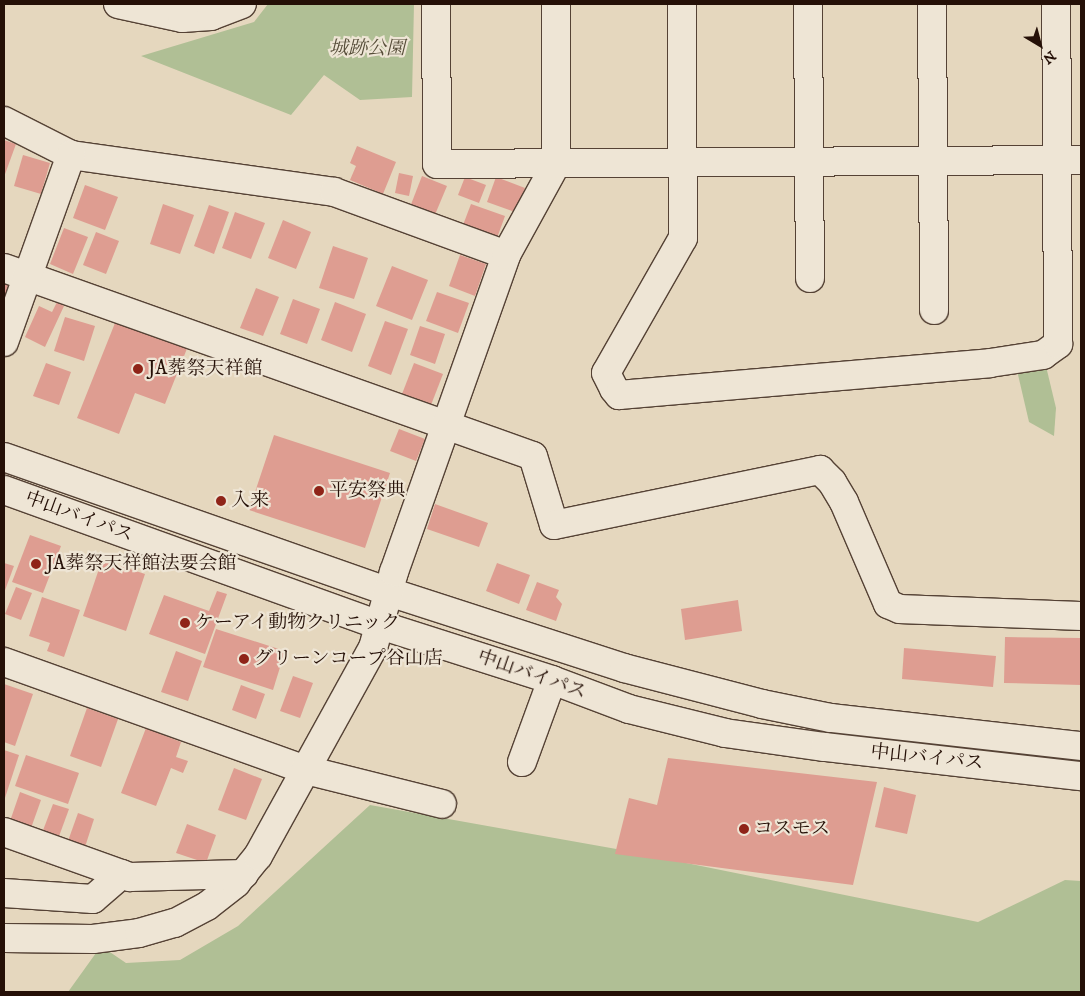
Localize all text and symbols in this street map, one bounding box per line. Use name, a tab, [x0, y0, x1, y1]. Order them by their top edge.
north arrow	[1015, 20, 1065, 70]
park label: 城跡公園	[329, 38, 405, 60]
text: N	[1039, 46, 1059, 68]
place label: JA葬祭天祥館	[148, 358, 262, 380]
marker: JA葬祭天祥館	[132, 363, 144, 375]
place label: 平安祭典	[329, 480, 405, 502]
marker: 平安祭典	[313, 485, 325, 497]
street label: 中山バイパス	[22, 487, 136, 547]
place label: 入来	[231, 490, 269, 512]
marker: 入来	[215, 495, 227, 507]
place label: JA葬祭天祥館法要会館	[46, 553, 236, 575]
marker: JA葬祭天祥館法要会館	[30, 558, 42, 570]
place label: ケーアイ動物クリニック	[195, 612, 404, 634]
marker: ケーアイ動物クリニック	[179, 617, 191, 629]
street label: 中山バイパス	[474, 646, 590, 704]
place label: グリーンコープ谷山店	[254, 648, 444, 670]
marker: グリーンコープ谷山店	[238, 653, 250, 665]
street label: 中山バイパス	[869, 741, 985, 775]
place label: コスモス	[754, 818, 830, 840]
marker: コスモス	[738, 823, 750, 835]

